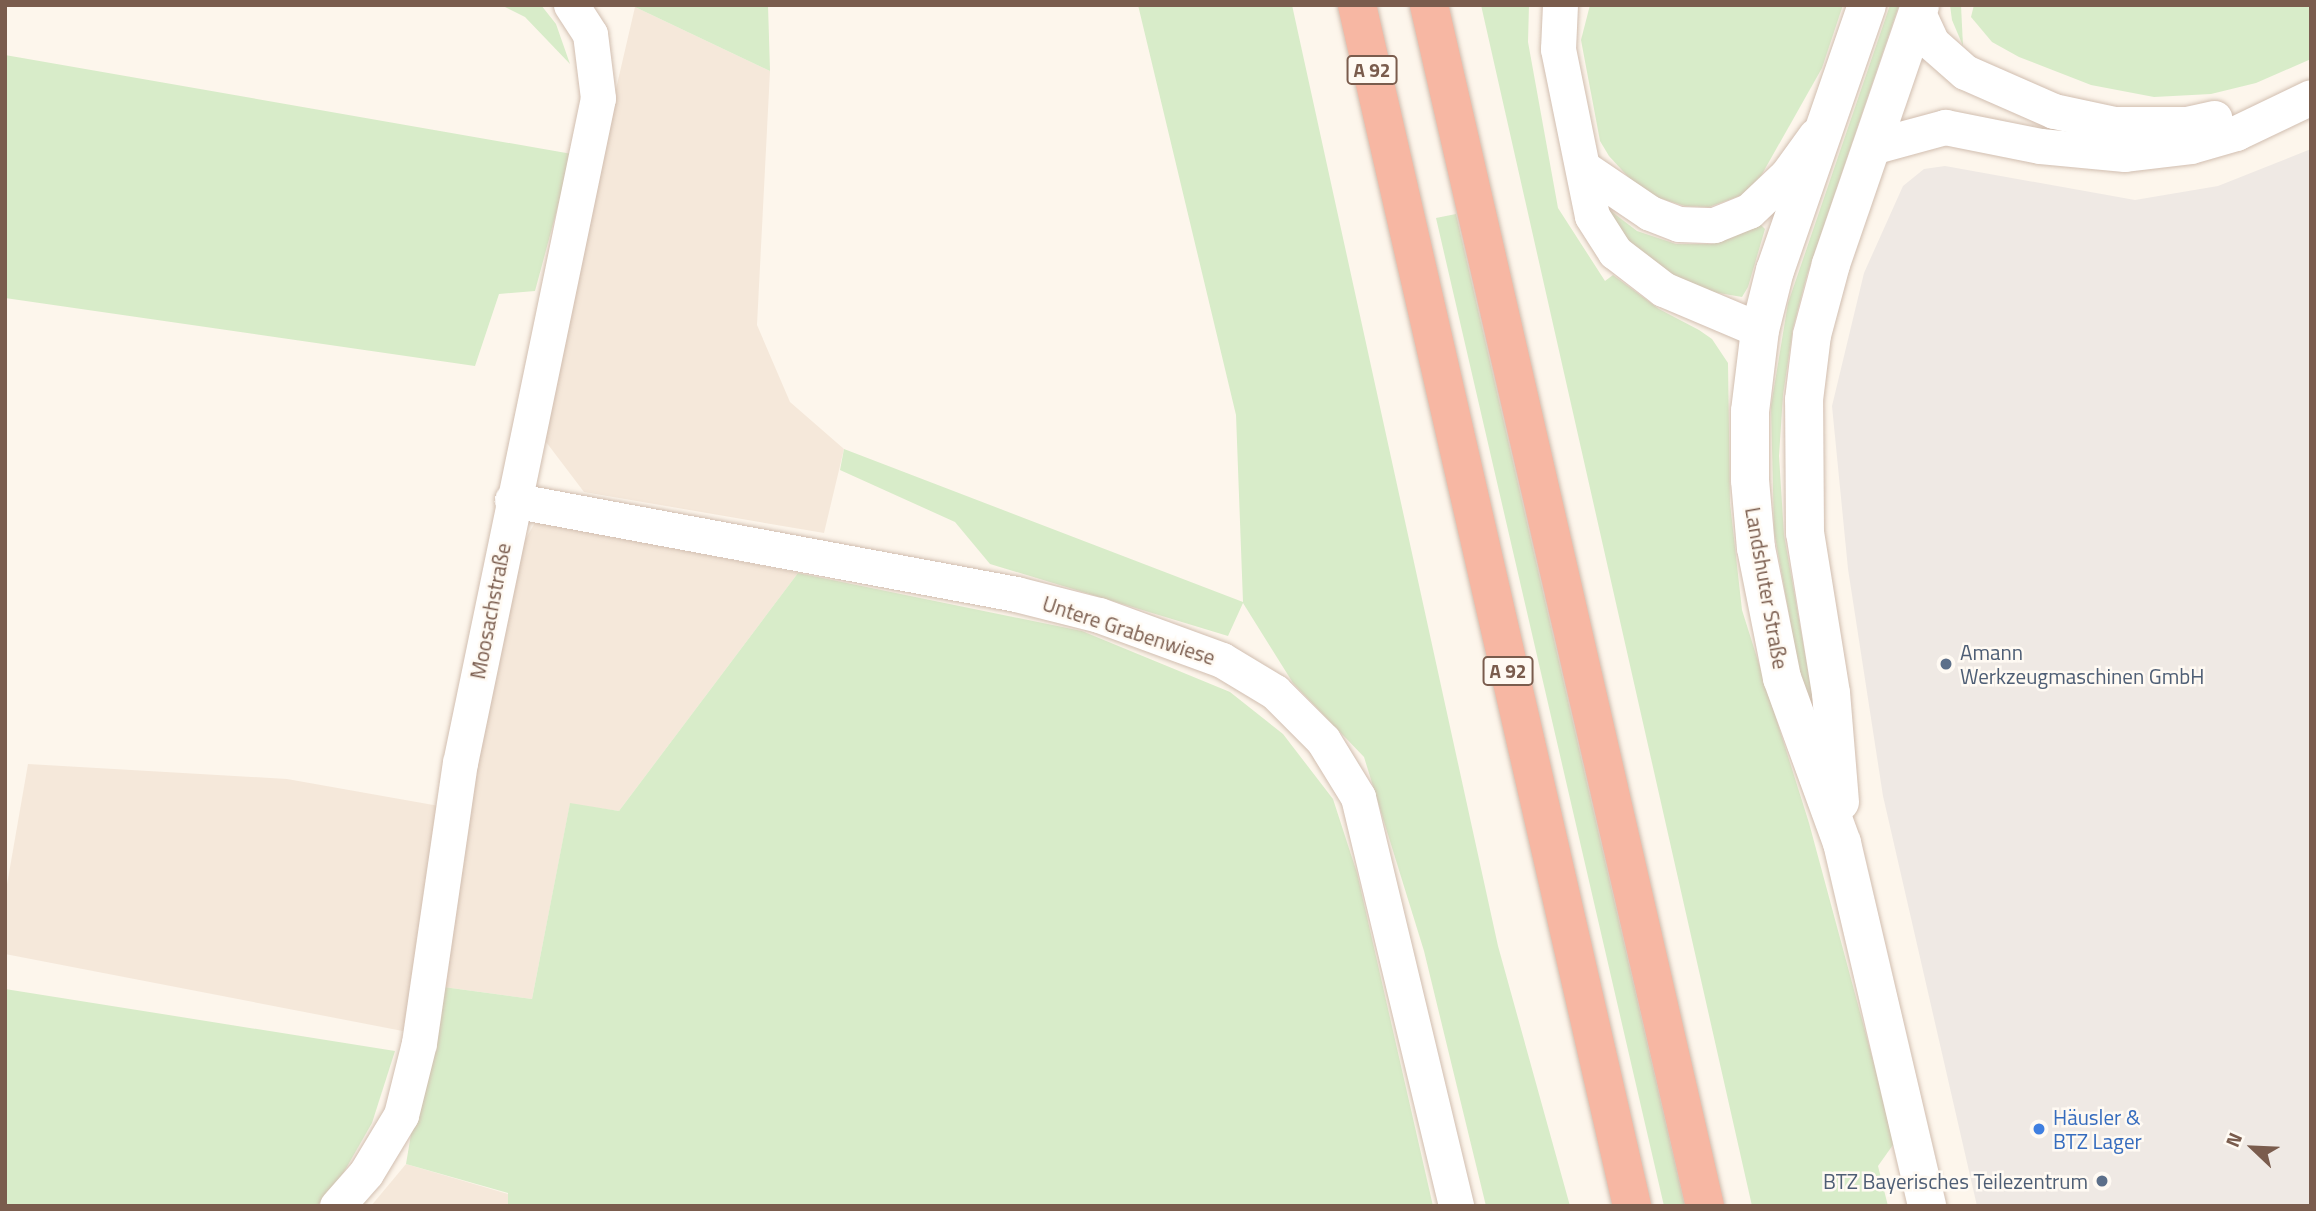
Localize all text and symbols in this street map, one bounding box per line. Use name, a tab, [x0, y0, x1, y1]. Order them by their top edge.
road number: A 92	[1346, 54, 1398, 86]
street label: Landshuter Straße	[1740, 505, 1794, 671]
street label: Moosachstraße	[464, 541, 516, 681]
street label: Untere Grabenwiese	[1039, 590, 1219, 670]
place label: Amann Werkzeugmaschinen GmbH	[1960, 639, 2204, 689]
road number: A 92	[1482, 656, 1534, 686]
marker: Amann Werkzeugmaschinen GmbH	[1938, 656, 1954, 672]
place label: Häusler & BTZ Lager	[2053, 1104, 2142, 1154]
north arrow	[2218, 1113, 2288, 1183]
marker: Häusler & BTZ Lager	[2031, 1121, 2047, 1137]
text: N	[2217, 1128, 2249, 1151]
place label: BTZ Bayerisches Teilezentrum	[1823, 1168, 2088, 1194]
marker: BTZ Bayerisches Teilezentrum	[2094, 1173, 2110, 1189]

